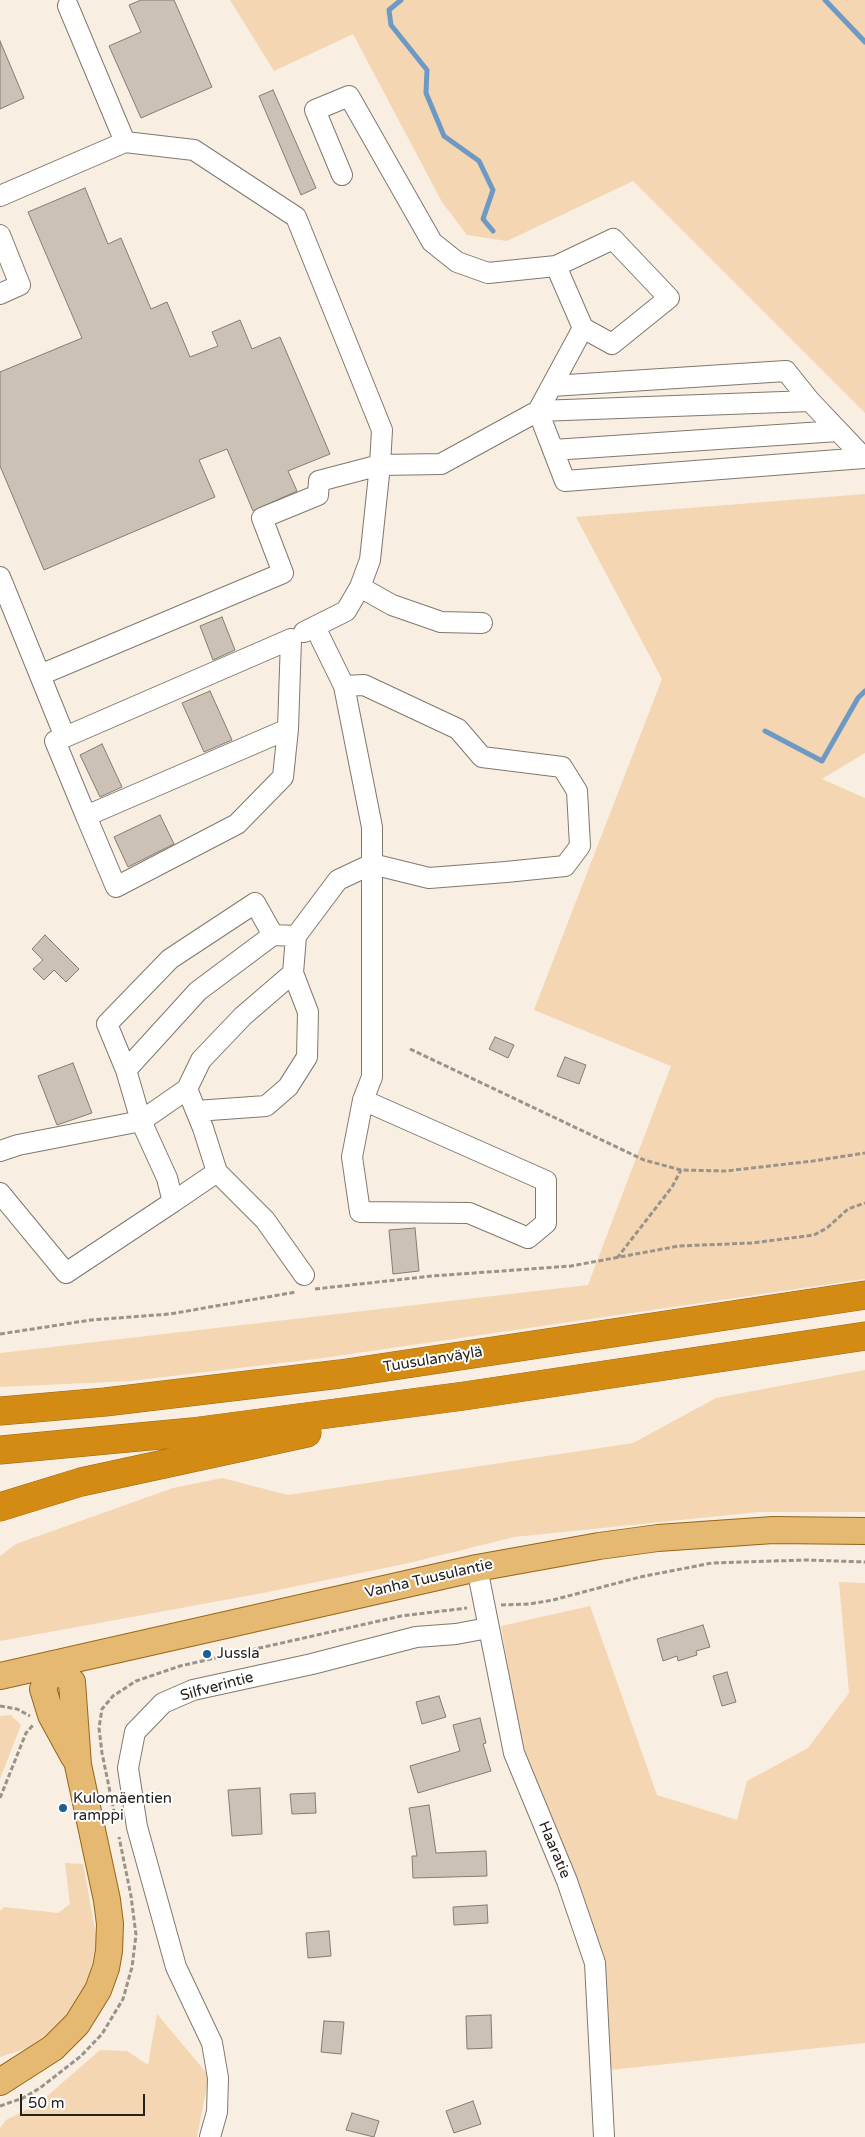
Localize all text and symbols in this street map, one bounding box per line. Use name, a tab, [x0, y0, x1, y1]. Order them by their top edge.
street label: Tuusulanväylä	[382, 1343, 484, 1377]
street label: Vanha Tuusulantie	[363, 1556, 495, 1602]
place label: Jussla	[217, 1645, 260, 1663]
marker: Jussla	[201, 1648, 213, 1660]
street label: Silfverintie	[178, 1669, 256, 1705]
place label: Kulomäentien ramppi	[73, 1790, 172, 1825]
marker: Kulomäentien ramppi	[57, 1802, 69, 1814]
street label: Haaratie	[534, 1819, 574, 1881]
scale bar	[22, 2084, 148, 2116]
text: 50 m	[28, 2094, 65, 2112]

